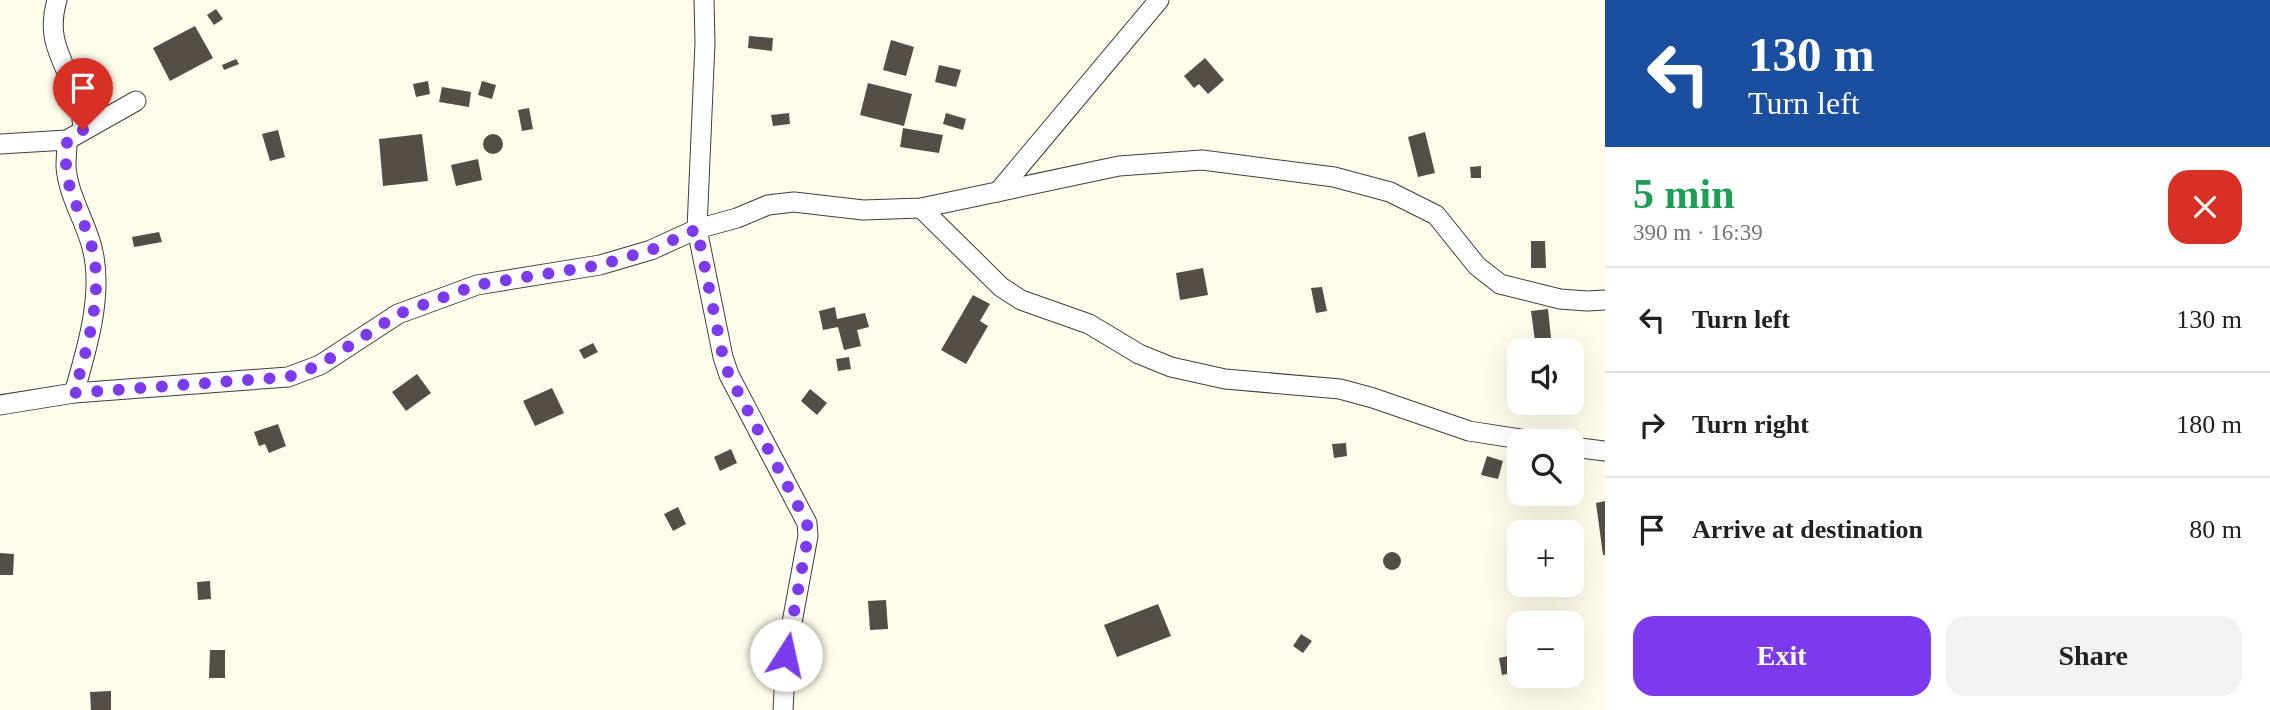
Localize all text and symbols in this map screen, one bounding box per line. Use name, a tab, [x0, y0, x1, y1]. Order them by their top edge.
text: 130 m	[1748, 27, 1875, 82]
icon: left	[1633, 28, 1724, 119]
pin	[53, 58, 113, 130]
icon: arrive	[64, 69, 102, 107]
text: Turn left	[1748, 85, 1860, 121]
button: close	[2168, 170, 2242, 244]
text: 5 min	[1633, 171, 1735, 217]
text: 390 m · 16:39	[1633, 220, 1763, 245]
icon: left	[1633, 301, 1671, 339]
text: Turn left	[1692, 305, 1790, 334]
text: 130 m	[2176, 305, 2242, 334]
map controls	[1507, 338, 1584, 688]
button: sound	[1507, 338, 1584, 415]
icon: right	[1633, 406, 1671, 444]
text: Turn right	[1692, 410, 1809, 439]
text: 180 m	[2176, 410, 2242, 439]
button: search	[1507, 429, 1584, 506]
icon: arrive	[1633, 511, 1671, 549]
text: Arrive at destination	[1692, 515, 1923, 544]
text: 80 m	[2189, 515, 2242, 544]
button: +	[1507, 520, 1584, 597]
button: −	[1507, 611, 1584, 688]
button: Exit	[1633, 616, 1931, 696]
button: Share	[1945, 616, 2242, 696]
position arrow	[749, 618, 823, 692]

